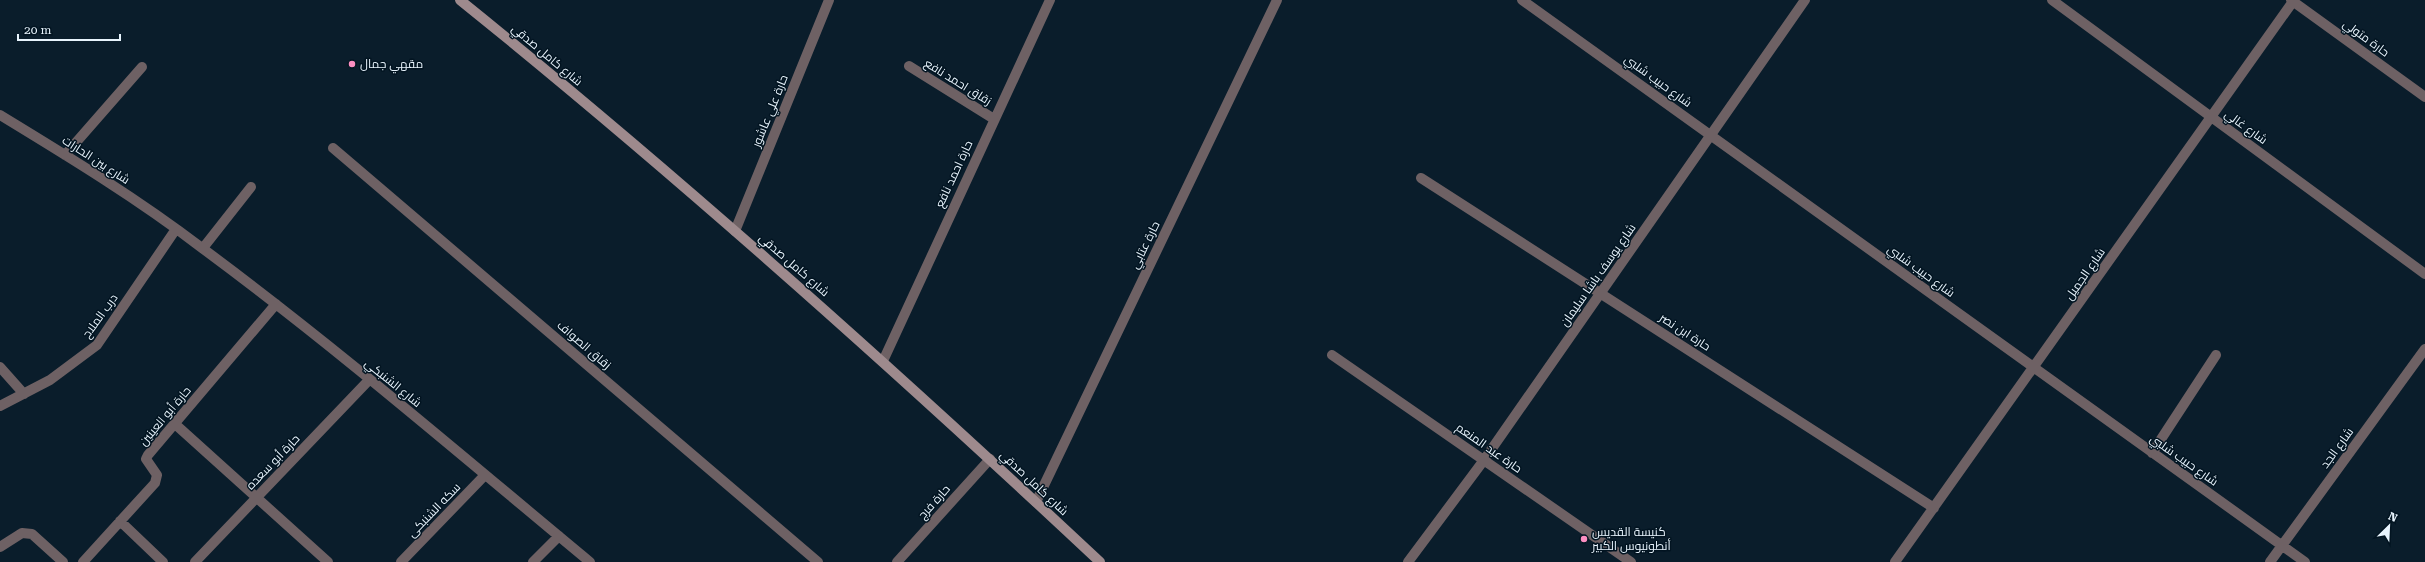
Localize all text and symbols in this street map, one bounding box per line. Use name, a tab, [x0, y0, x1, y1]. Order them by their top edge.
scale bar	[18, 16, 120, 42]
street label: حارة متولي	[2338, 17, 2392, 62]
street label: شارع كامل صدقي	[507, 21, 585, 91]
text: 20 m	[24, 23, 51, 37]
street label: شارع حبيب شلبي	[1620, 52, 1694, 113]
street label: زقاق احمد نافع	[921, 56, 994, 109]
place label: مقهي جمال	[360, 57, 423, 74]
marker: مقهي جمال	[347, 59, 357, 69]
street label: حارة علي عاشور	[749, 73, 794, 151]
street label: شارع غالي	[2220, 107, 2270, 150]
street label: شارع بين الحارات	[59, 133, 132, 188]
street label: حارة احمد نافع	[932, 138, 977, 210]
street label: حارة عتابي	[1127, 219, 1165, 272]
street label: شارع يوسف باشا سليمان	[1557, 221, 1640, 330]
street label: شارع كامل صدقي	[754, 231, 832, 302]
street label: شارع حبيب شلبي	[1883, 242, 1957, 303]
street label: شارع الجميل	[2062, 245, 2109, 303]
street label: درب الملاح	[79, 291, 122, 341]
street label: حارة ابن نصر	[1656, 310, 1713, 354]
street label: زقاق الصواف	[554, 318, 614, 372]
street label: شارع الشنبكي	[360, 356, 424, 412]
street label: حارة أبو العينين	[135, 383, 194, 448]
street label: حارة عبد المنعم	[1453, 420, 1525, 477]
street label: شارع الجد	[2318, 425, 2357, 471]
street label: حارة أبو سعده	[243, 431, 303, 492]
street label: شارع حبيب شلبي	[2146, 431, 2221, 491]
street label: شارع كامل صدقي	[995, 448, 1071, 520]
street label: سكه الشنبكى	[405, 480, 463, 540]
street label: حارة فرج	[915, 482, 954, 523]
north arrow	[2369, 506, 2409, 546]
text: N	[2386, 510, 2400, 525]
place label: كنيسة القديس أنطونيوس الكبير	[1591, 525, 1671, 553]
marker: كنيسة القديس أنطونيوس الكبير	[1579, 534, 1589, 544]

